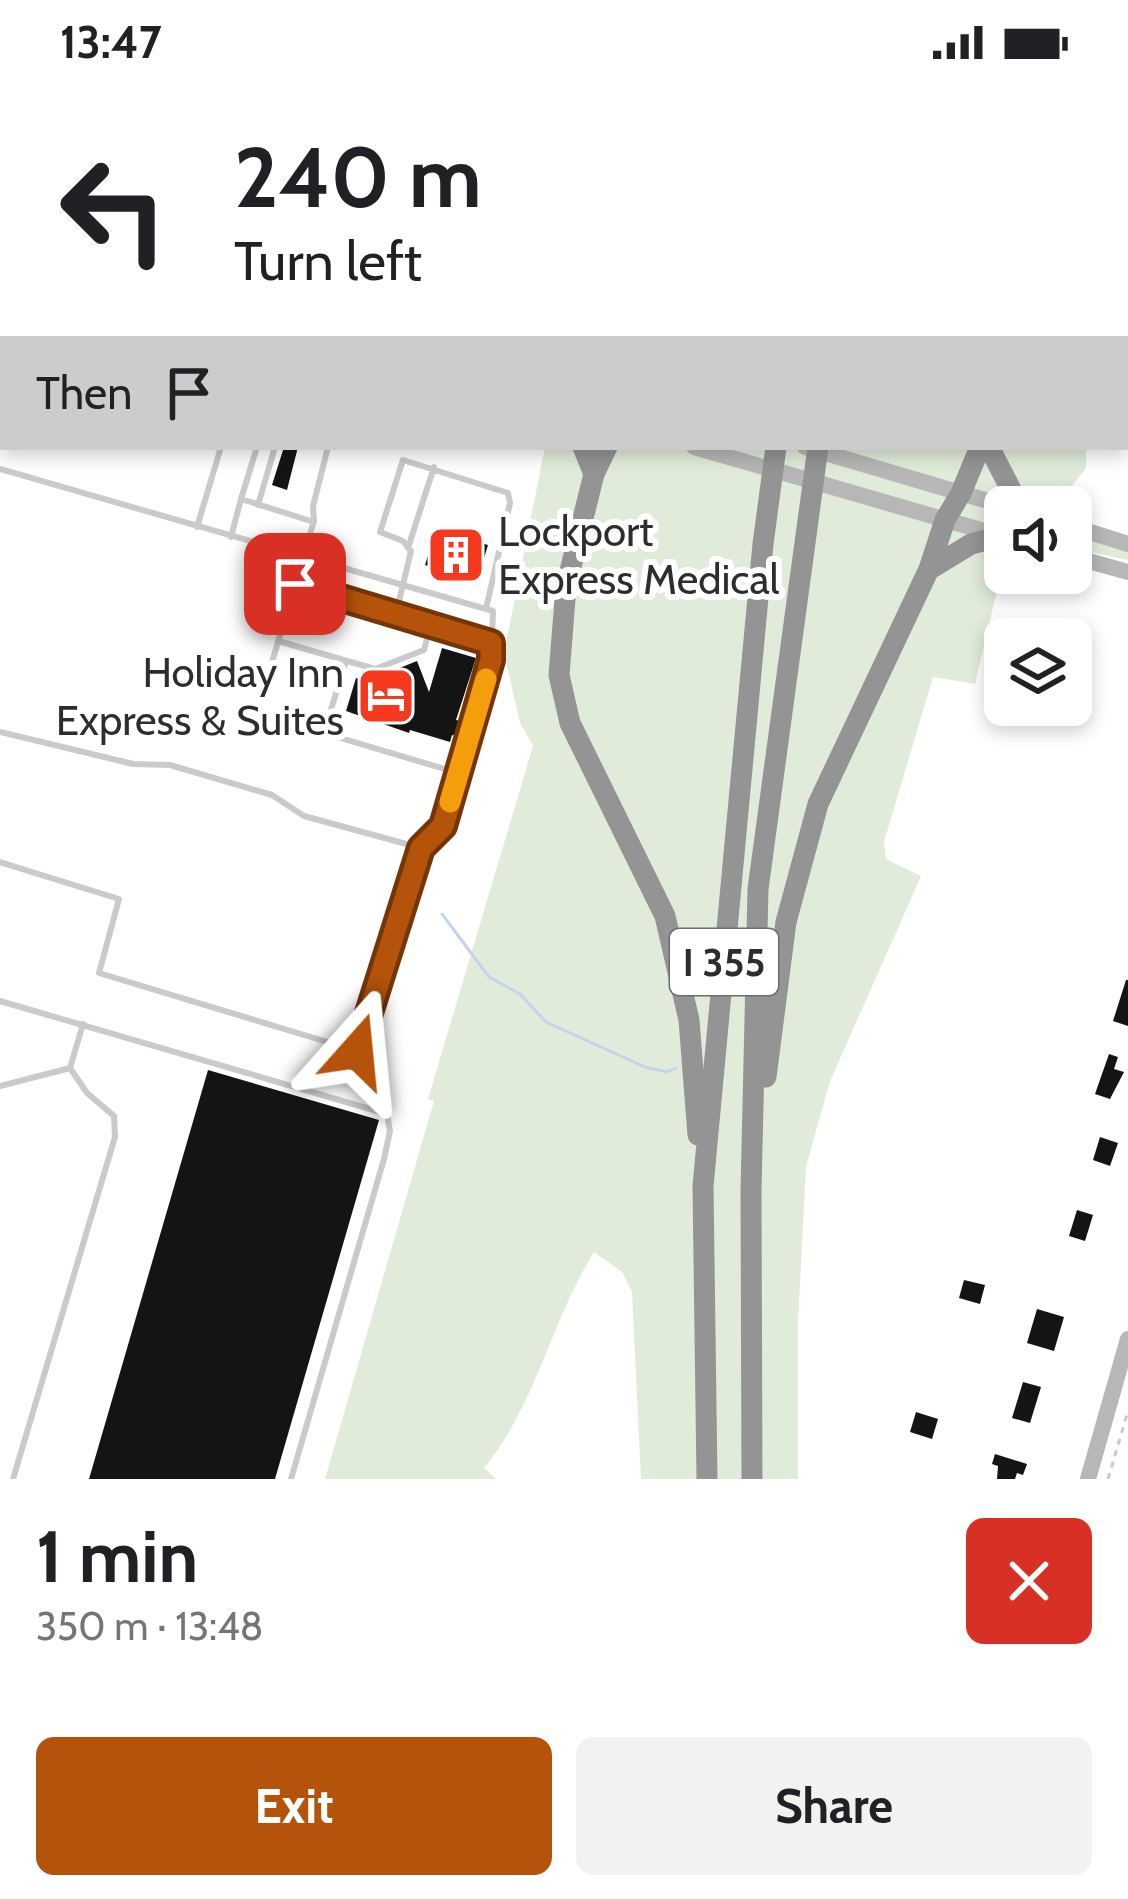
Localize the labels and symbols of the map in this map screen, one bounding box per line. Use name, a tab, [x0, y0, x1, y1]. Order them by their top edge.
place label: Lockport Express Medical	[498, 505, 780, 605]
building icon: Lockport Express Medical	[425, 524, 487, 586]
pin	[244, 533, 346, 635]
place label: Holiday Inn Express & Suites	[56, 646, 344, 746]
hotel icon: Holiday Inn Express & Suites	[355, 665, 417, 727]
road number: I 355	[670, 929, 778, 995]
position arrow	[294, 988, 420, 1114]

